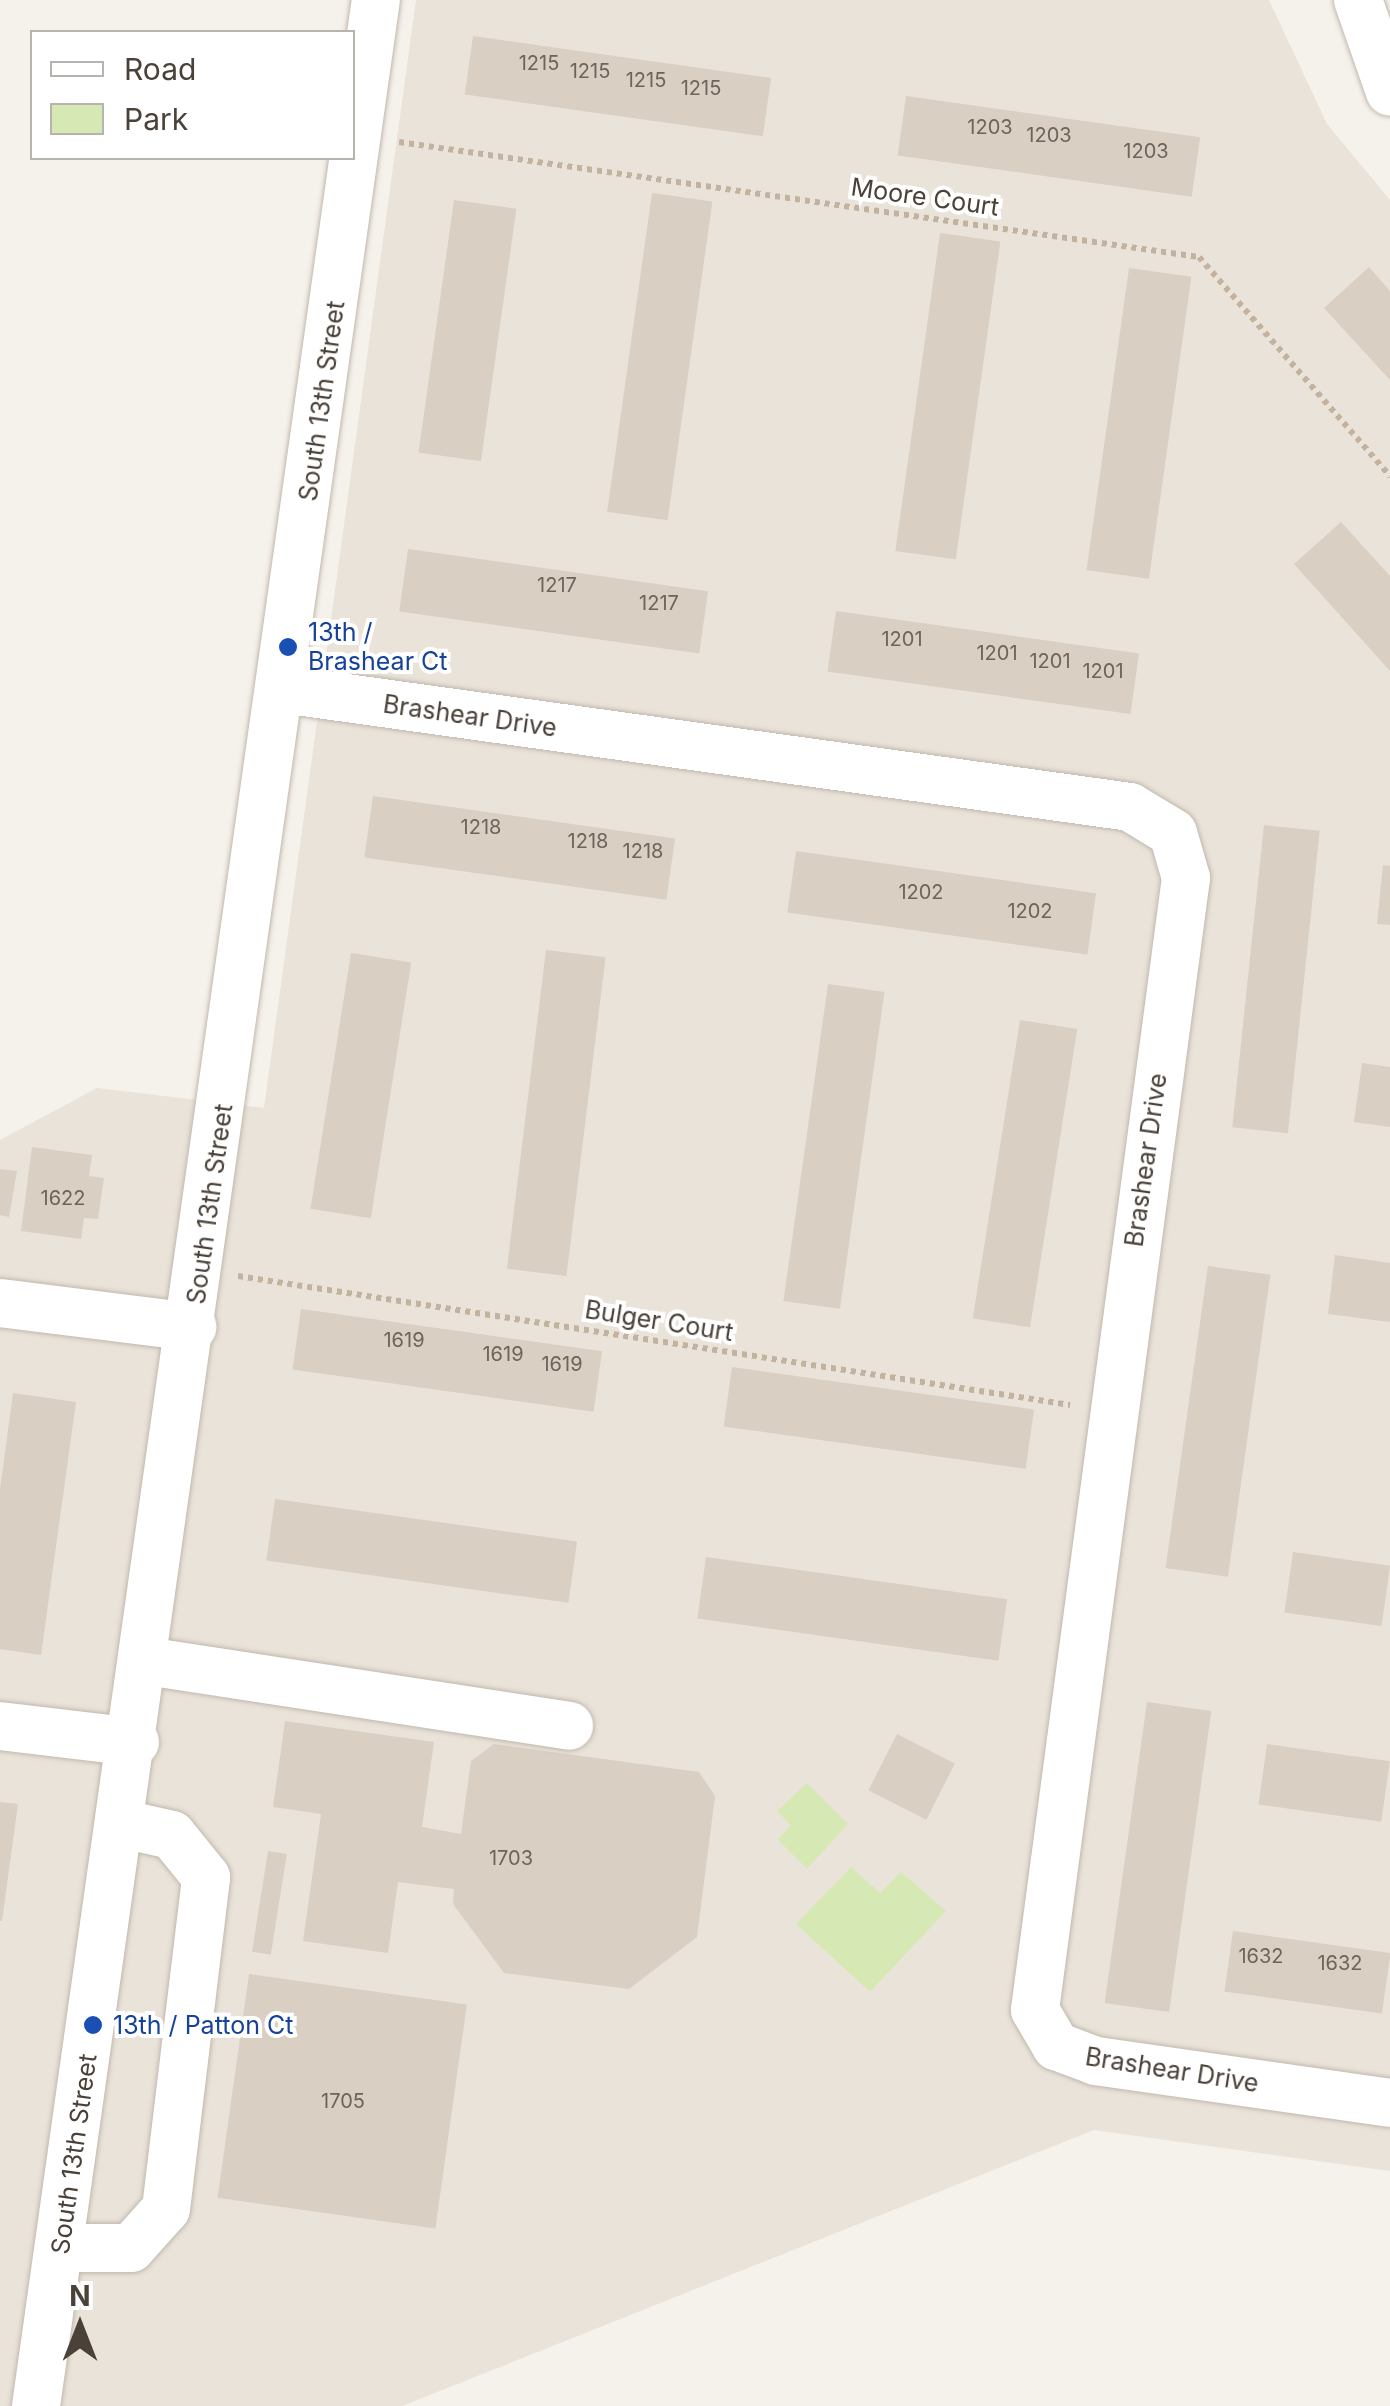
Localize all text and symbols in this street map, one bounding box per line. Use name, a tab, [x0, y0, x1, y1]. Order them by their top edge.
legend	[30, 30, 355, 160]
text: Road	[124, 51, 196, 87]
house number: 1215	[519, 51, 559, 75]
house number: 1215	[570, 59, 610, 83]
house number: 1215	[626, 68, 666, 92]
house number: 1215	[681, 76, 721, 100]
text: Park	[124, 101, 188, 137]
house number: 1203	[967, 115, 1013, 139]
house number: 1203	[1026, 123, 1072, 147]
house number: 1203	[1123, 139, 1169, 163]
street label: Moore Court	[849, 172, 1001, 222]
street label: South 13th Street	[293, 299, 351, 503]
house number: 1217	[537, 573, 577, 597]
house number: 1217	[639, 591, 679, 615]
place label: 13th / Brashear Ct	[308, 618, 448, 677]
house number: 1201	[881, 627, 923, 651]
marker: 13th / Brashear Ct	[277, 636, 299, 658]
house number: 1201	[976, 641, 1018, 665]
house number: 1201	[1029, 649, 1071, 673]
house number: 1201	[1082, 659, 1124, 683]
street label: Brashear Drive	[381, 689, 559, 743]
house number: 1218	[461, 815, 501, 839]
house number: 1218	[568, 829, 608, 853]
house number: 1218	[623, 839, 663, 863]
house number: 1202	[898, 880, 944, 904]
house number: 1202	[1007, 899, 1053, 923]
street label: Brashear Drive	[1119, 1071, 1173, 1249]
street label: South 13th Street	[181, 1102, 239, 1306]
house number: 1622	[41, 1186, 85, 1210]
street label: Bulger Court	[583, 1294, 735, 1348]
house number: 1619	[383, 1328, 425, 1352]
house number: 1619	[482, 1342, 524, 1366]
house number: 1619	[541, 1352, 583, 1376]
house number: 1703	[489, 1846, 533, 1870]
house number: 1632	[1238, 1944, 1284, 1968]
house number: 1632	[1317, 1951, 1363, 1975]
place label: 13th / Patton Ct	[113, 2010, 293, 2040]
marker: 13th / Patton Ct	[82, 2014, 104, 2036]
street label: Brashear Drive	[1083, 2041, 1261, 2099]
street label: South 13th Street	[45, 2052, 103, 2256]
house number: 1705	[321, 2089, 365, 2113]
north arrow	[30, 2276, 130, 2376]
text: N	[69, 2279, 91, 2313]

